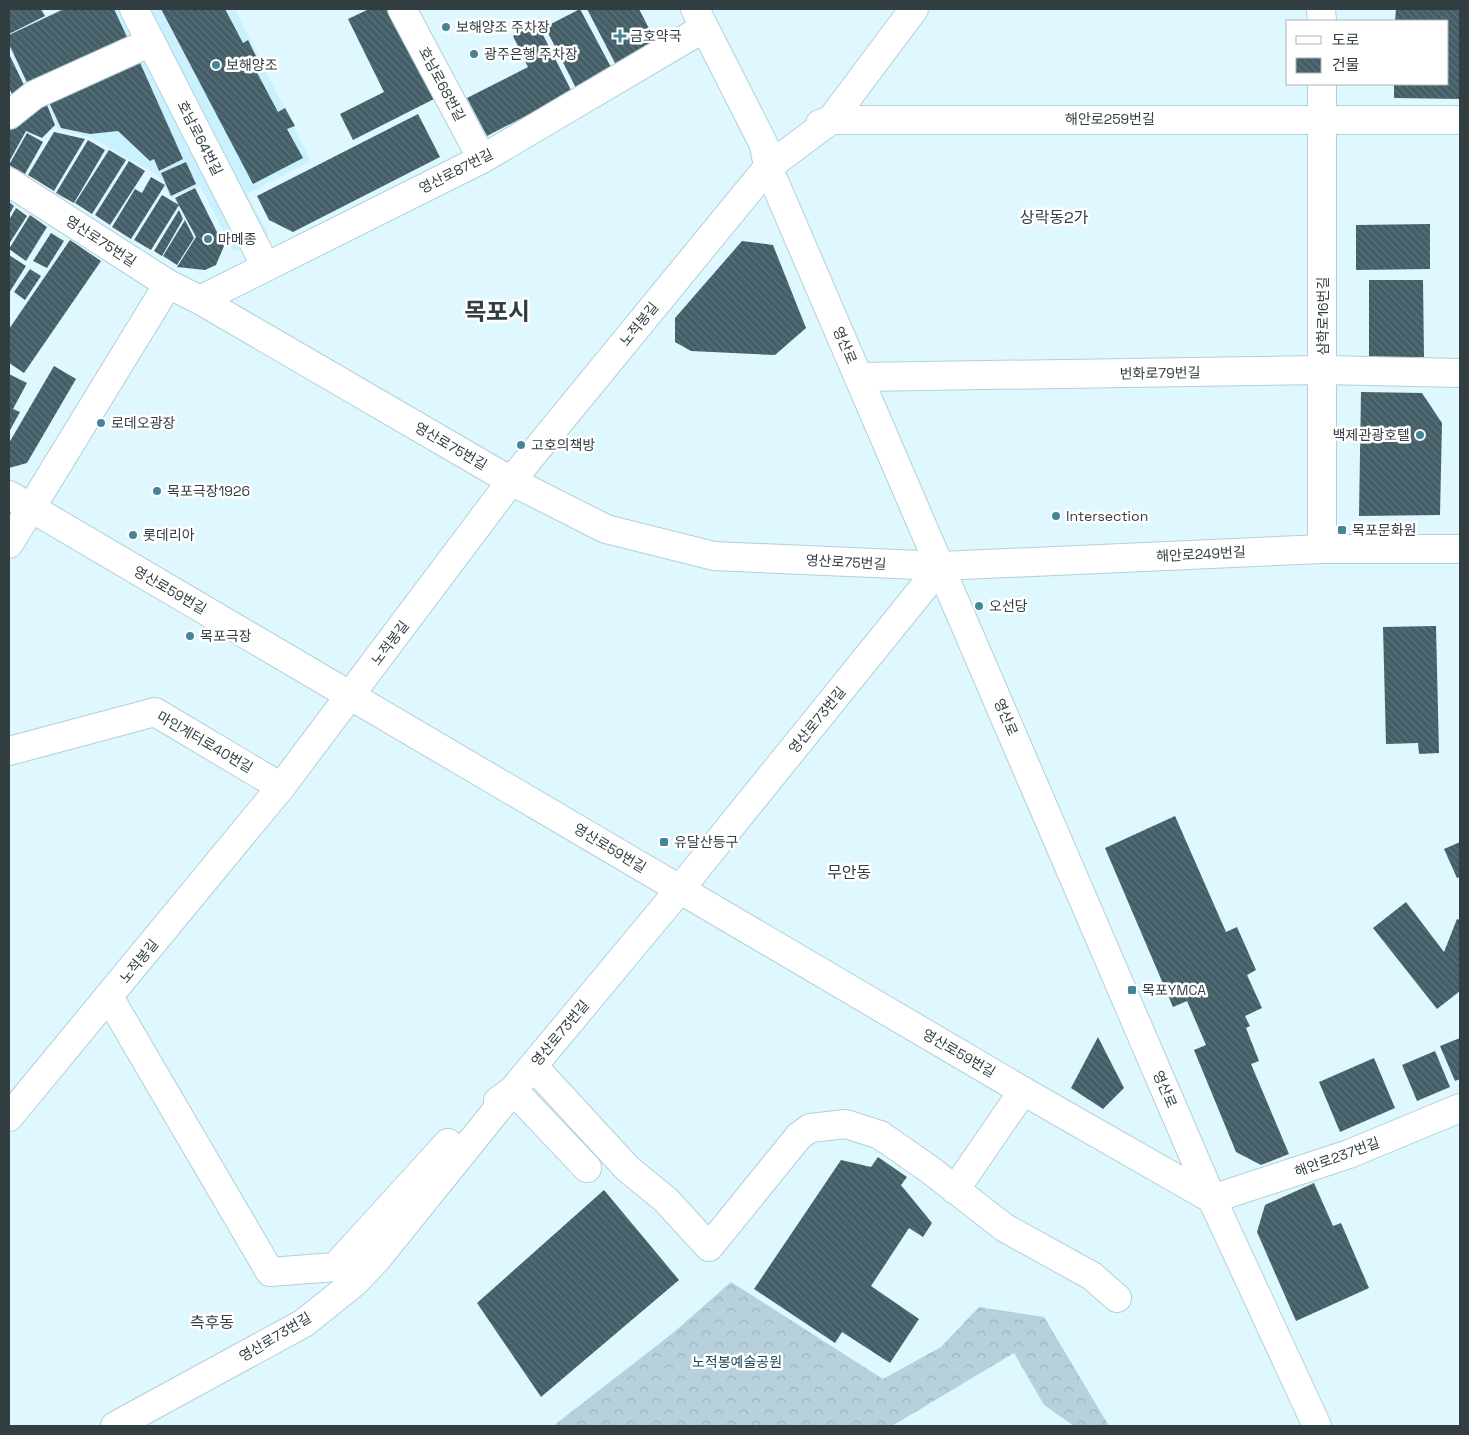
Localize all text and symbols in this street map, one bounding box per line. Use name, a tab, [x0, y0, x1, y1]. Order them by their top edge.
place label: 보해양조 주차장	[456, 18, 550, 36]
legend	[1286, 20, 1449, 85]
marker: 보해양조 주차장	[440, 21, 452, 33]
place label: 금호약국	[630, 27, 682, 45]
marker: 금호약국	[614, 30, 626, 42]
text: 도로	[1332, 30, 1360, 49]
street label: 호남로68번길	[415, 44, 469, 124]
place label: 광주은행 주차장	[484, 45, 578, 63]
marker: 광주은행 주차장	[468, 48, 480, 60]
text: 건물	[1332, 55, 1360, 74]
place label: 보해양조	[226, 56, 278, 74]
marker: 보해양조	[210, 59, 222, 71]
street label: 호남로64번길	[173, 98, 227, 178]
street label: 해안로259번길	[1065, 110, 1155, 128]
street label: 영산로87번길	[416, 145, 496, 197]
district label: 상락동2가	[1020, 207, 1089, 228]
street label: 영산로75번길	[62, 211, 140, 271]
place label: 마메종	[218, 230, 257, 248]
marker: 마메종	[202, 233, 214, 245]
street label: 삼학로16번길	[1314, 277, 1332, 355]
district label: 목포시	[464, 296, 530, 327]
street label: 노적봉길	[616, 298, 662, 350]
street label: 영산로	[829, 324, 861, 366]
street label: 번화로79번길	[1119, 363, 1201, 383]
place label: 로데오광장	[111, 414, 176, 432]
marker: 로데오광장	[95, 417, 107, 429]
street label: 영산로75번길	[412, 418, 490, 474]
place label: 백제관광호텔	[1333, 426, 1410, 444]
marker: 백제관광호텔	[1414, 429, 1426, 441]
place label: 고호의책방	[531, 436, 596, 454]
marker: 고호의책방	[515, 439, 527, 451]
place label: 목포극장1926	[167, 482, 250, 500]
marker: 목포극장1926	[151, 485, 163, 497]
place label: Intersection	[1066, 507, 1148, 525]
marker: Intersection	[1050, 510, 1062, 522]
place label: 목포문화원	[1352, 521, 1416, 539]
marker: 목포문화원	[1336, 524, 1348, 536]
place label: 롯데리아	[143, 526, 195, 544]
marker: 롯데리아	[127, 529, 139, 541]
street label: 해안로249번길	[1156, 543, 1246, 565]
street label: 영산로75번길	[805, 551, 887, 573]
street label: 영산로59번길	[130, 562, 210, 618]
place label: 오선당	[989, 597, 1028, 615]
marker: 오선당	[973, 600, 985, 612]
street label: 노적봉길	[367, 617, 413, 669]
place label: 목포극장	[200, 627, 252, 645]
marker: 목포극장	[184, 630, 196, 642]
street label: 영산로73번길	[785, 683, 849, 757]
street label: 영산로	[990, 696, 1022, 738]
street label: 마인계터로40번길	[154, 707, 256, 777]
street label: 영산로59번길	[570, 819, 650, 877]
place label: 유달산등구	[674, 833, 739, 851]
marker: 유달산등구	[658, 836, 670, 848]
district label: 무안동	[827, 862, 871, 883]
street label: 노적봉길	[116, 935, 162, 987]
place label: 목포YMCA	[1142, 981, 1206, 999]
marker: 목포YMCA	[1126, 984, 1138, 996]
street label: 영산로73번길	[527, 996, 593, 1070]
street label: 영산로59번길	[919, 1025, 999, 1081]
street label: 영산로	[1149, 1068, 1181, 1110]
street label: 해안로237번길	[1292, 1133, 1382, 1181]
street label: 영산로73번길	[236, 1308, 314, 1366]
district label: 측후동	[190, 1312, 234, 1333]
park label: 노적봉예술공원	[692, 1353, 782, 1371]

